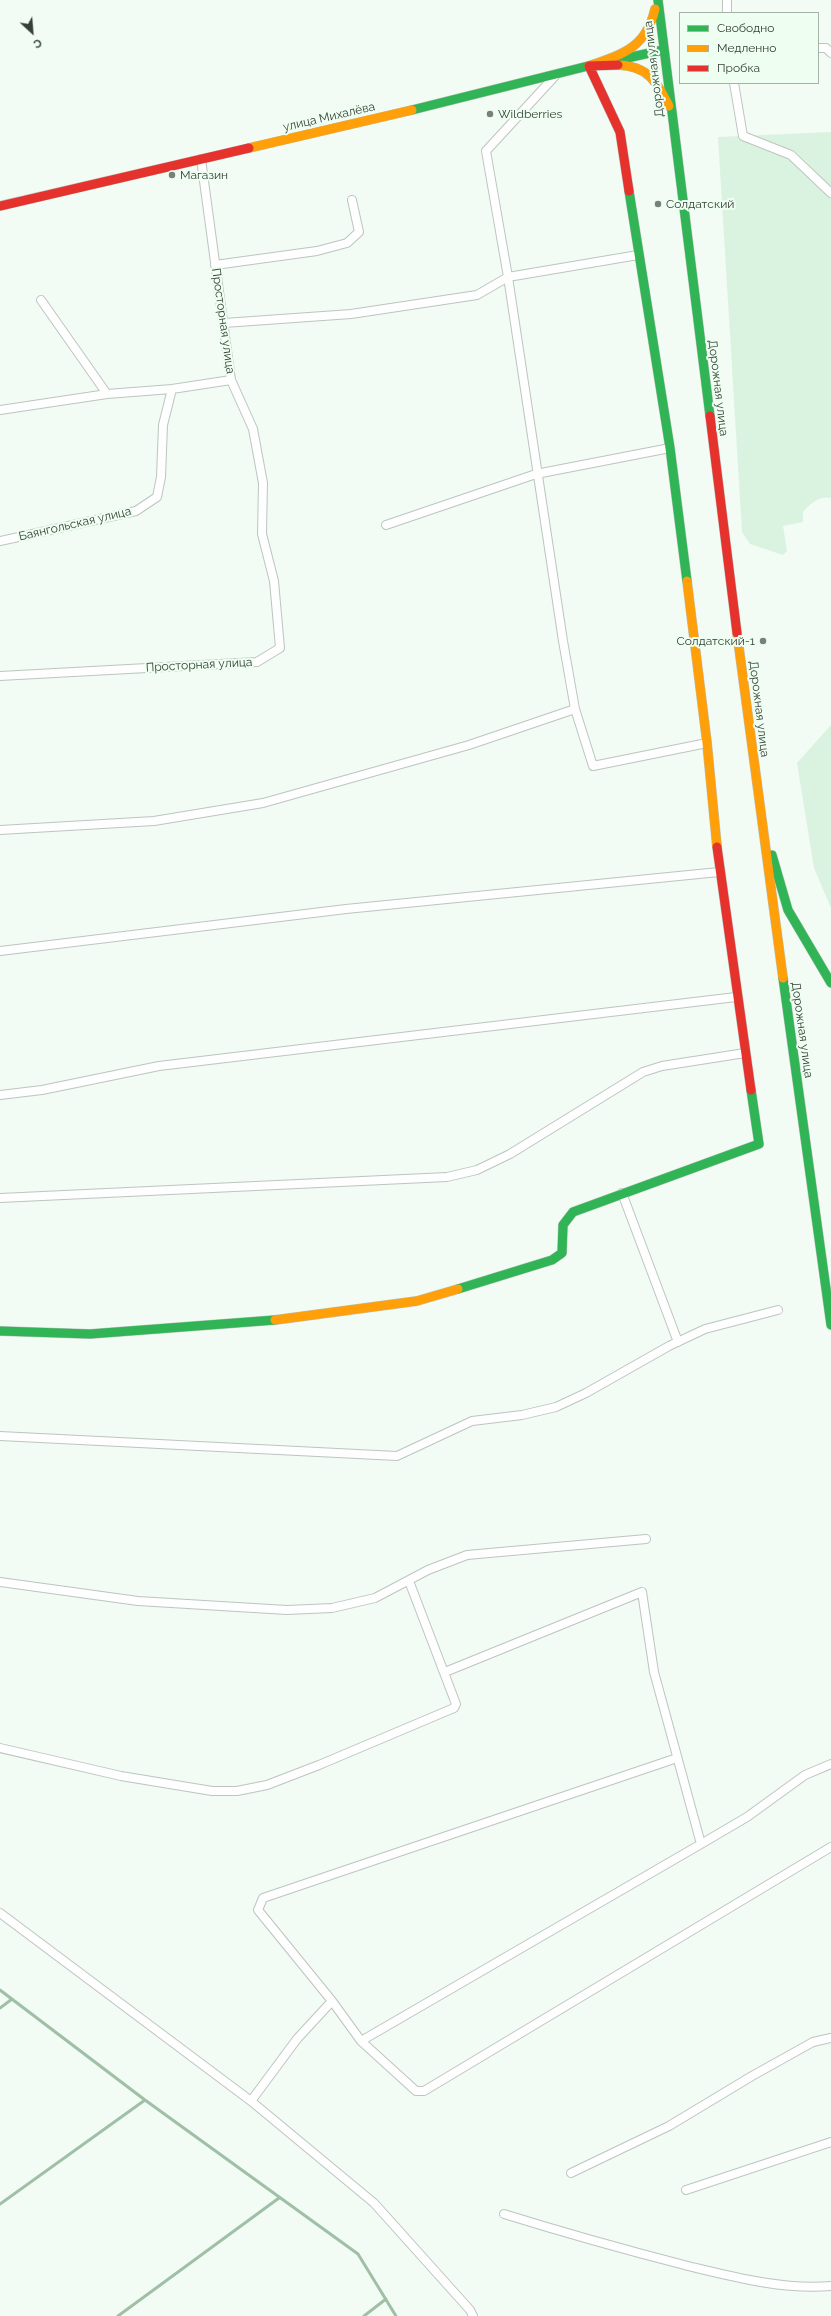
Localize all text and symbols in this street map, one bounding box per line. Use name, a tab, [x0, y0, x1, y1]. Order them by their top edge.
north arrow	[12, 12, 52, 52]
legend	[679, 12, 819, 84]
street label: Дорожная улица	[641, 20, 667, 118]
text: Свободно	[717, 21, 774, 35]
text: С	[31, 36, 44, 51]
text: Медленно	[717, 41, 776, 55]
text: Пробка	[717, 61, 760, 75]
street label: улица Михалёва	[282, 99, 376, 135]
place label: Wildberries	[498, 107, 562, 121]
marker: Wildberries	[485, 109, 495, 119]
place label: Магазин	[180, 168, 228, 182]
marker: Магазин	[167, 170, 177, 180]
place label: Солдатский	[666, 197, 734, 211]
marker: Солдатский	[653, 199, 663, 209]
street label: Просторная улица	[208, 267, 238, 375]
street label: Дорожная улица	[705, 339, 731, 437]
street label: Баянгольская улица	[17, 504, 133, 544]
place label: Солдатский-1	[676, 634, 755, 648]
marker: Солдатский-1	[758, 636, 768, 646]
street label: Просторная улица	[145, 655, 253, 675]
street label: Дорожная улица	[746, 660, 772, 758]
street label: Дорожная улица	[788, 981, 816, 1079]

